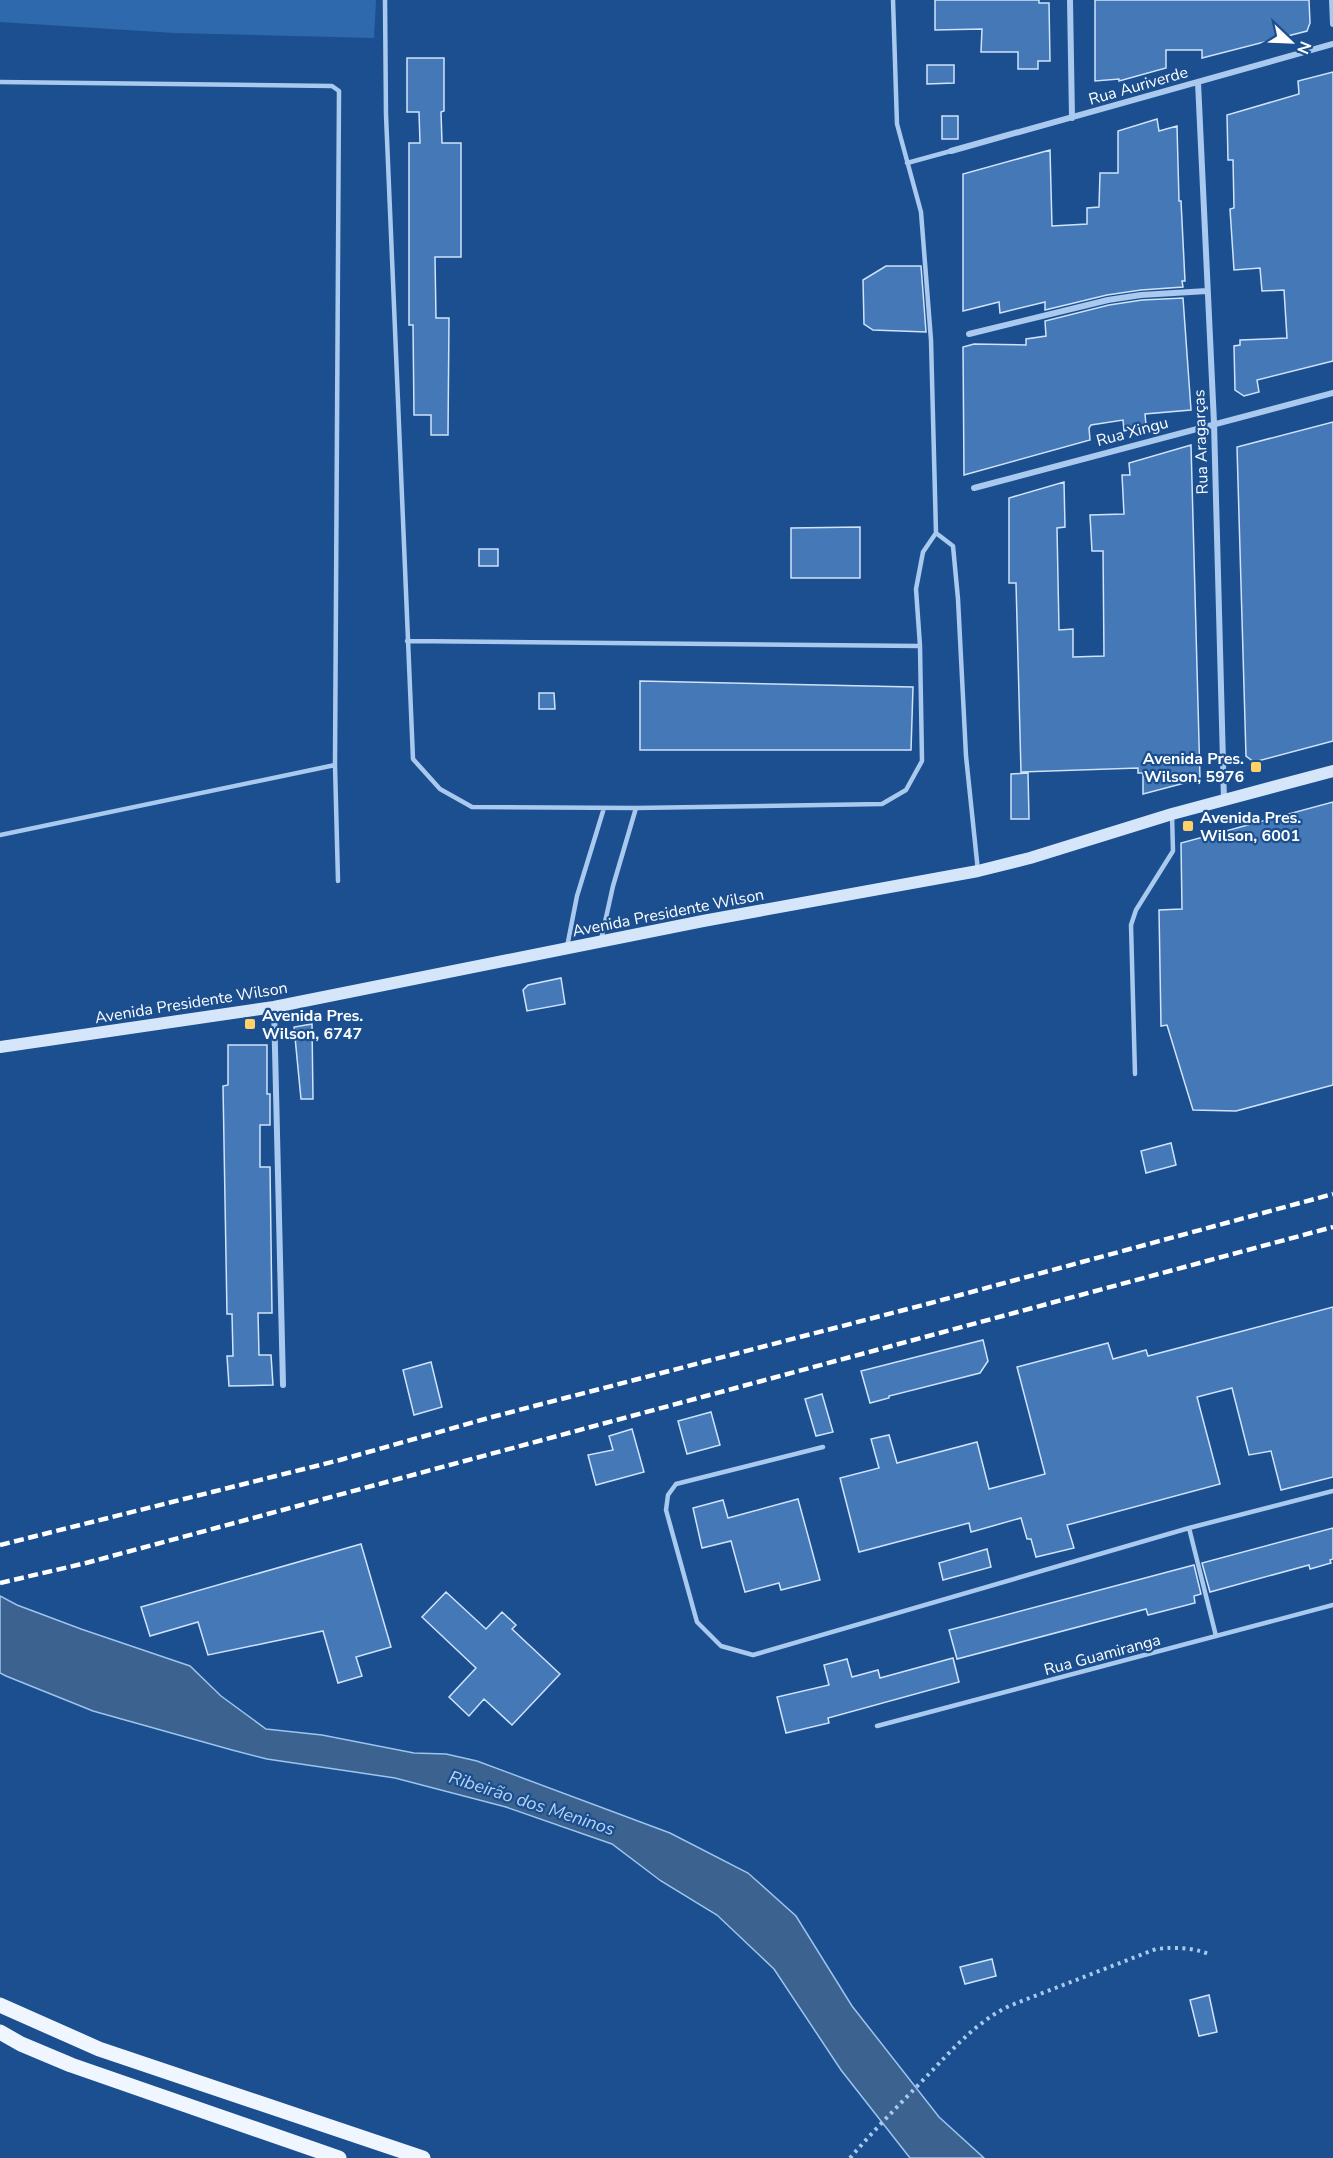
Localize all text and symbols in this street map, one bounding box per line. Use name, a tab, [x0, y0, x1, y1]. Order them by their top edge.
north arrow	[1261, 12, 1321, 72]
text: N	[1291, 38, 1316, 57]
street label: Rua Auriverde	[1086, 61, 1191, 111]
street label: Rua Aragarças	[1188, 389, 1214, 495]
street label: Rua Xingu	[1094, 412, 1171, 452]
place label: Avenida Pres. Wilson, 5976	[1143, 748, 1244, 788]
marker: Avenida Pres. Wilson, 5976	[1249, 760, 1263, 774]
place label: Avenida Pres. Wilson, 6001	[1200, 807, 1301, 847]
marker: Avenida Pres. Wilson, 6001	[1181, 819, 1195, 833]
street label: Avenida Presidente Wilson	[570, 884, 766, 942]
street label: Avenida Presidente Wilson	[93, 977, 289, 1029]
place label: Avenida Pres. Wilson, 6747	[262, 1005, 363, 1045]
marker: Avenida Pres. Wilson, 6747	[243, 1017, 257, 1031]
street label: Rua Guamiranga	[1042, 1629, 1163, 1681]
water label: Ribeirão dos Meninos	[446, 1765, 618, 1841]

